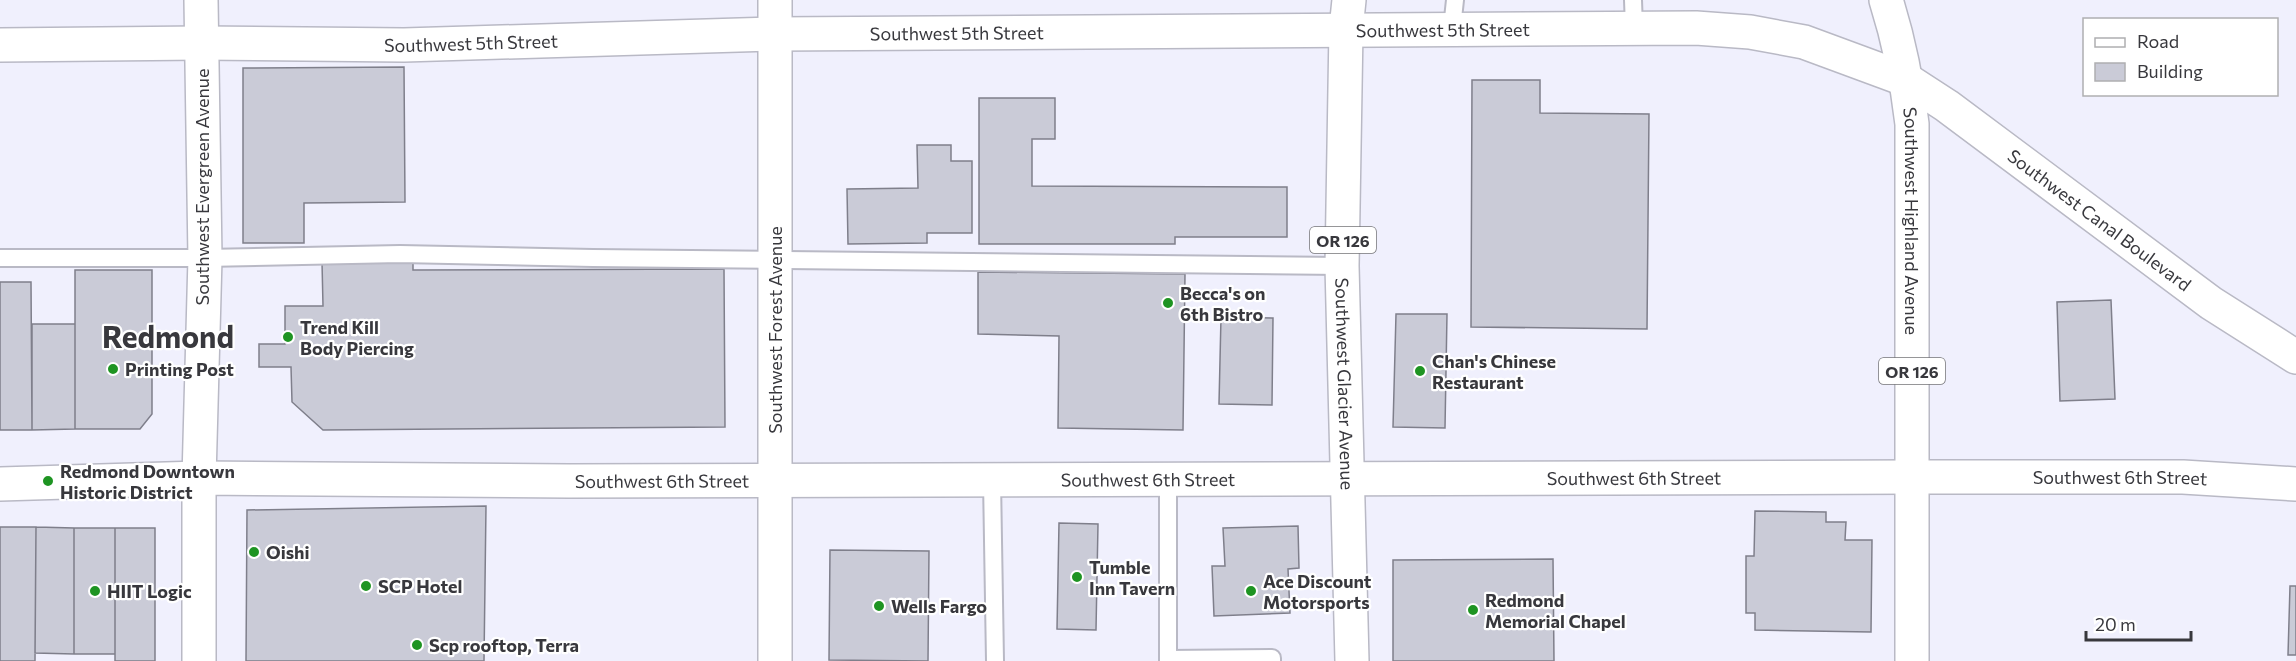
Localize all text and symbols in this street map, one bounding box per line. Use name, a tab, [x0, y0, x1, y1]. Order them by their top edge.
street label: Southwest 5th Street	[1356, 18, 1530, 41]
legend	[2083, 18, 2278, 96]
street label: Southwest 5th Street	[870, 21, 1044, 44]
street label: Southwest 5th Street	[384, 29, 558, 56]
text: Road	[2137, 30, 2179, 52]
text: Building	[2137, 60, 2203, 82]
street label: Southwest Evergreen Avenue	[191, 69, 213, 305]
street label: Southwest Highland Avenue	[1899, 106, 1923, 335]
street label: Southwest Canal Boulevard	[2004, 144, 2196, 295]
street label: Southwest Forest Avenue	[764, 226, 786, 434]
road number: OR 126	[1310, 227, 1376, 253]
street label: Southwest Glacier Avenue	[1331, 277, 1359, 490]
place label: Becca's on 6th Bistro	[1180, 282, 1265, 325]
marker: Becca's on 6th Bistro	[1161, 296, 1175, 310]
place label: Trend Kill Body Piercing	[300, 316, 414, 359]
district label: Redmond	[102, 317, 234, 354]
marker: Trend Kill Body Piercing	[281, 330, 295, 344]
place label: Chan's Chinese Restaurant	[1432, 350, 1556, 393]
place label: Printing Post	[125, 358, 234, 380]
road number: OR 126	[1879, 358, 1945, 384]
marker: Printing Post	[106, 362, 120, 376]
marker: Chan's Chinese Restaurant	[1413, 364, 1427, 378]
place label: Redmond Downtown Historic District	[60, 460, 235, 503]
street label: Southwest 6th Street	[2033, 466, 2208, 489]
street label: Southwest 6th Street	[1547, 467, 1721, 489]
street label: Southwest 6th Street	[1061, 468, 1235, 491]
street label: Southwest 6th Street	[575, 469, 749, 492]
marker: Redmond Downtown Historic District	[41, 474, 55, 488]
place label: Oishi	[266, 541, 309, 563]
marker: Oishi	[247, 545, 261, 559]
place label: Tumble Inn Tavern	[1089, 556, 1175, 599]
marker: Tumble Inn Tavern	[1070, 570, 1084, 584]
place label: Ace Discount Motorsports	[1263, 570, 1372, 613]
place label: SCP Hotel	[378, 575, 462, 597]
marker: SCP Hotel	[359, 579, 373, 593]
place label: HIIT Logic	[107, 580, 192, 602]
marker: HIIT Logic	[88, 584, 102, 598]
marker: Ace Discount Motorsports	[1244, 584, 1258, 598]
place label: Redmond Memorial Chapel	[1485, 589, 1626, 632]
place label: Wells Fargo	[891, 595, 987, 617]
marker: Wells Fargo	[872, 599, 886, 613]
marker: Redmond Memorial Chapel	[1466, 603, 1480, 617]
scale bar	[2086, 604, 2191, 642]
text: 20 m	[2095, 613, 2136, 635]
place label: Scp rooftop, Terra	[429, 634, 579, 656]
marker: Scp rooftop, Terra	[410, 638, 424, 652]

